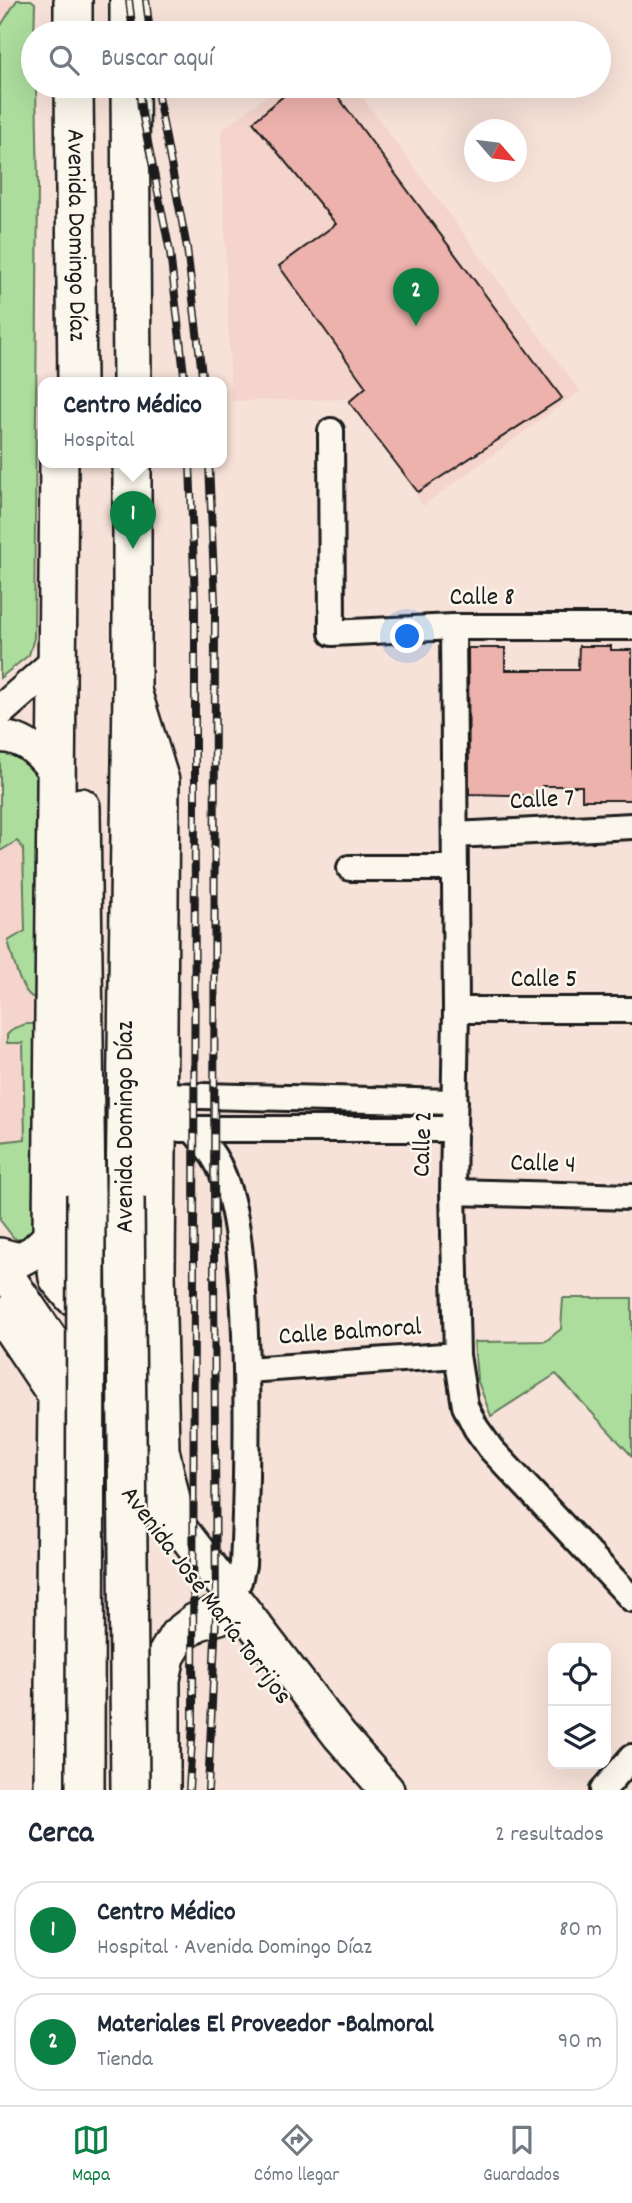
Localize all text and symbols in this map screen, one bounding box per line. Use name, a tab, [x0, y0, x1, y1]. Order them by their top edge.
search box	[21, 21, 611, 98]
icon: search	[45, 41, 83, 79]
text: Buscar aquí	[101, 41, 213, 78]
north arrow	[464, 119, 527, 182]
street label: Avenida Domingo Díaz	[56, 129, 95, 342]
pin: 2	[393, 268, 439, 326]
popup	[38, 377, 227, 468]
text: Centro Médico	[63, 388, 202, 425]
text: Hospital	[63, 425, 135, 458]
pin: 1	[110, 491, 156, 549]
street label: Calle 8	[449, 580, 515, 617]
your location	[390, 619, 424, 653]
street label: Calle 7	[509, 781, 575, 821]
street label: Calle 5	[511, 962, 577, 999]
street label: Avenida Domingo Díaz	[108, 1021, 145, 1233]
street label: Calle 2	[404, 1110, 444, 1178]
street label: Calle 4	[510, 1145, 576, 1185]
street label: Calle Balmoral	[277, 1310, 423, 1356]
street label: Avenida José María Torrijos	[110, 1479, 300, 1713]
map controls	[548, 1643, 611, 1769]
button: locate	[548, 1643, 611, 1706]
button: layers	[548, 1706, 611, 1769]
text: Cerca	[28, 1814, 93, 1857]
text: 2 resultados	[495, 1819, 604, 1852]
text: Centro Médico	[97, 1895, 235, 1932]
text: 1	[50, 1914, 56, 1947]
text: 80 m	[559, 1914, 602, 1947]
text: Hospital · Avenida Domingo Díaz	[97, 1932, 372, 1965]
text: Materiales El Proveedor -Balmoral	[97, 2007, 434, 2044]
text: 2	[48, 2026, 58, 2059]
text: 90 m	[558, 2026, 602, 2059]
text: Tienda	[97, 2044, 153, 2077]
tab: Mapa	[72, 2121, 110, 2190]
tab: Cómo llegar	[254, 2121, 339, 2190]
tab: Guardados	[483, 2121, 560, 2190]

